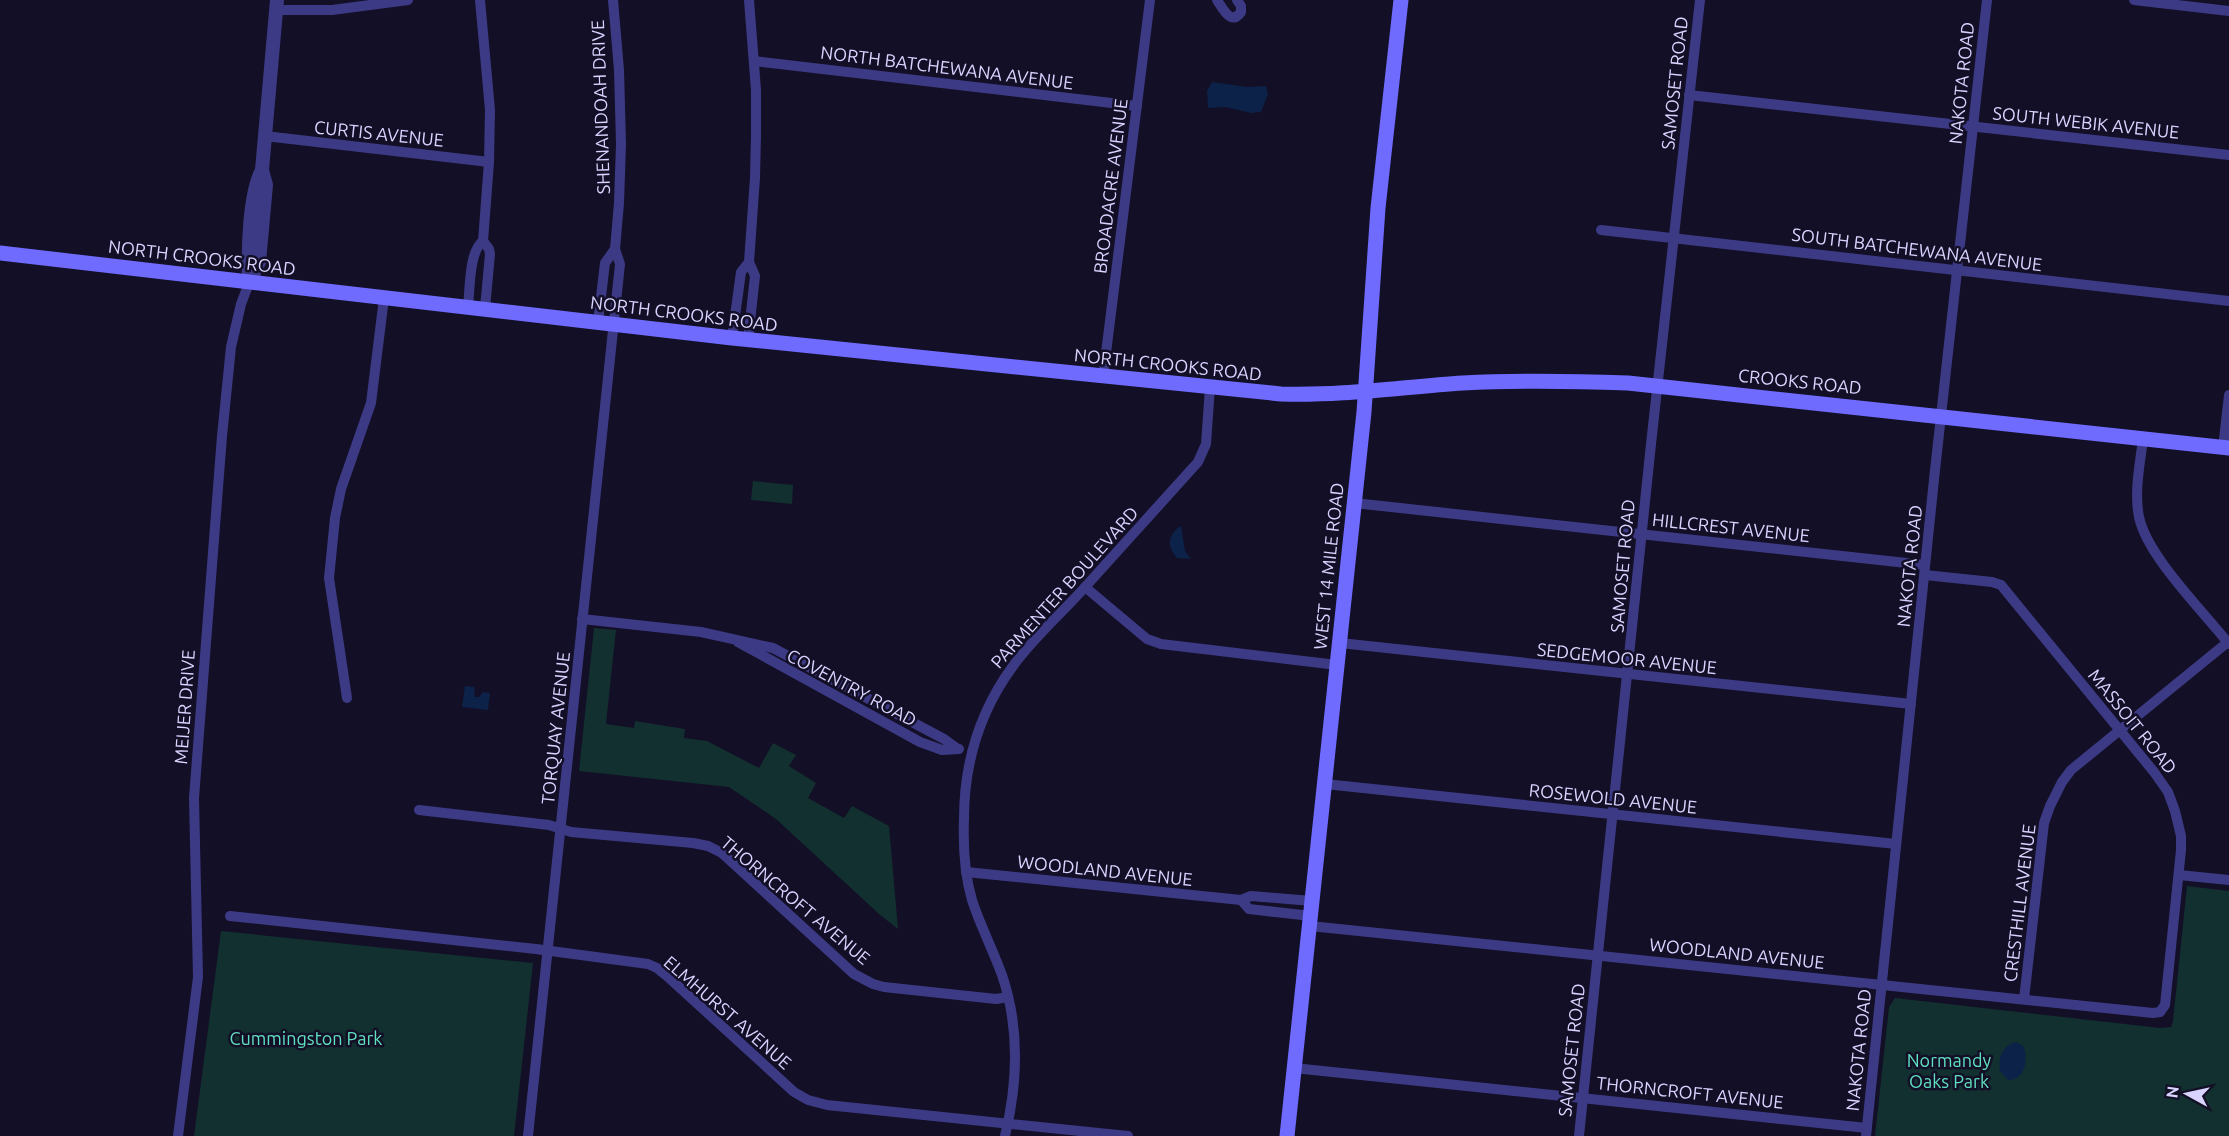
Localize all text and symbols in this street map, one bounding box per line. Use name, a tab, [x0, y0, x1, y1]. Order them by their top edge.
street label: SAMOSET ROAD	[1657, 15, 1691, 151]
street label: SHENANDOAH DRIVE	[587, 19, 613, 195]
street label: NAKOTA ROAD	[1945, 21, 1977, 145]
street label: NORTH BATCHEWANA AVENUE	[819, 42, 1075, 92]
street label: BROADACRE AVENUE	[1089, 97, 1131, 275]
street label: SOUTH WEBIK AVENUE	[1992, 102, 2180, 142]
street label: CURTIS AVENUE	[313, 116, 445, 150]
street label: SOUTH BATCHEWANA AVENUE	[1791, 224, 2043, 274]
street label: NORTH CROOKS ROAD	[107, 236, 297, 278]
street label: NORTH CROOKS ROAD	[589, 292, 779, 334]
street label: NORTH CROOKS ROAD	[1073, 344, 1263, 384]
street label: CROOKS ROAD	[1737, 365, 1863, 397]
street label: WEST 14 MILE ROAD	[1309, 482, 1347, 650]
street label: SAMOSET ROAD	[1606, 498, 1638, 634]
street label: PARMENTER BOULEVARD	[986, 502, 1142, 672]
street label: NAKOTA ROAD	[1893, 504, 1925, 628]
street label: HILLCREST AVENUE	[1651, 509, 1811, 545]
street label: SEDGEMOOR AVENUE	[1536, 639, 1718, 677]
street label: COVENTRY ROAD	[784, 644, 920, 730]
street label: MEIJER DRIVE	[170, 649, 198, 765]
street label: TORQUAY AVENUE	[537, 651, 574, 805]
street label: MASSOIT ROAD	[2085, 665, 2181, 777]
street label: ROSEWOLD AVENUE	[1528, 779, 1698, 817]
street label: CRESTHILL AVENUE	[1999, 823, 2039, 983]
street label: THORNCROFT AVENUE	[717, 832, 875, 968]
street label: WOODLAND AVENUE	[1017, 851, 1193, 889]
street label: WOODLAND AVENUE	[1649, 934, 1825, 972]
street label: ELMHURST AVENUE	[660, 951, 796, 1073]
street label: SAMOSET ROAD	[1554, 982, 1588, 1118]
street label: NAKOTA ROAD	[1842, 988, 1874, 1112]
park label: Cummingston Park	[230, 1028, 382, 1048]
park label: Normandy Oaks Park	[1907, 1050, 1992, 1091]
north arrow	[2157, 1064, 2217, 1124]
street label: THORNCROFT AVENUE	[1595, 1072, 1785, 1112]
text: N	[2162, 1085, 2182, 1099]

